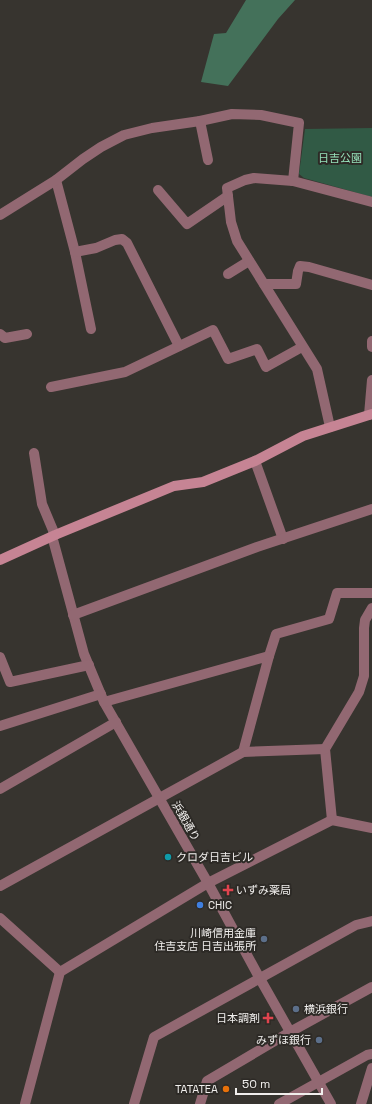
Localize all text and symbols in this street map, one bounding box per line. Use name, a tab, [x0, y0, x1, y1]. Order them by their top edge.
park label: 日吉公園	[318, 151, 362, 165]
street label: 浜銀通り	[169, 798, 203, 844]
place label: クロダ日吉ビル	[176, 850, 253, 864]
marker: クロダ日吉ビル	[163, 852, 173, 862]
place label: いずみ薬局	[236, 883, 291, 897]
marker: いずみ薬局	[223, 885, 233, 895]
place label: CHIC	[208, 898, 232, 912]
marker: CHIC	[195, 900, 205, 910]
place label: 川崎信用金庫 住吉支店 日吉出張所	[154, 926, 257, 953]
marker: 川崎信用金庫 住吉支店 日吉出張所	[259, 934, 269, 944]
place label: 横浜銀行	[304, 1002, 348, 1016]
marker: 横浜銀行	[291, 1004, 301, 1014]
place label: 日本調剤	[216, 1011, 260, 1025]
marker: 日本調剤	[263, 1013, 273, 1023]
place label: みずほ銀行	[256, 1033, 311, 1047]
marker: みずほ銀行	[314, 1035, 324, 1045]
scale bar	[236, 1070, 322, 1096]
text: 50 m	[242, 1076, 270, 1092]
place label: TATATEA	[175, 1082, 218, 1096]
marker: TATATEA	[221, 1084, 231, 1094]

